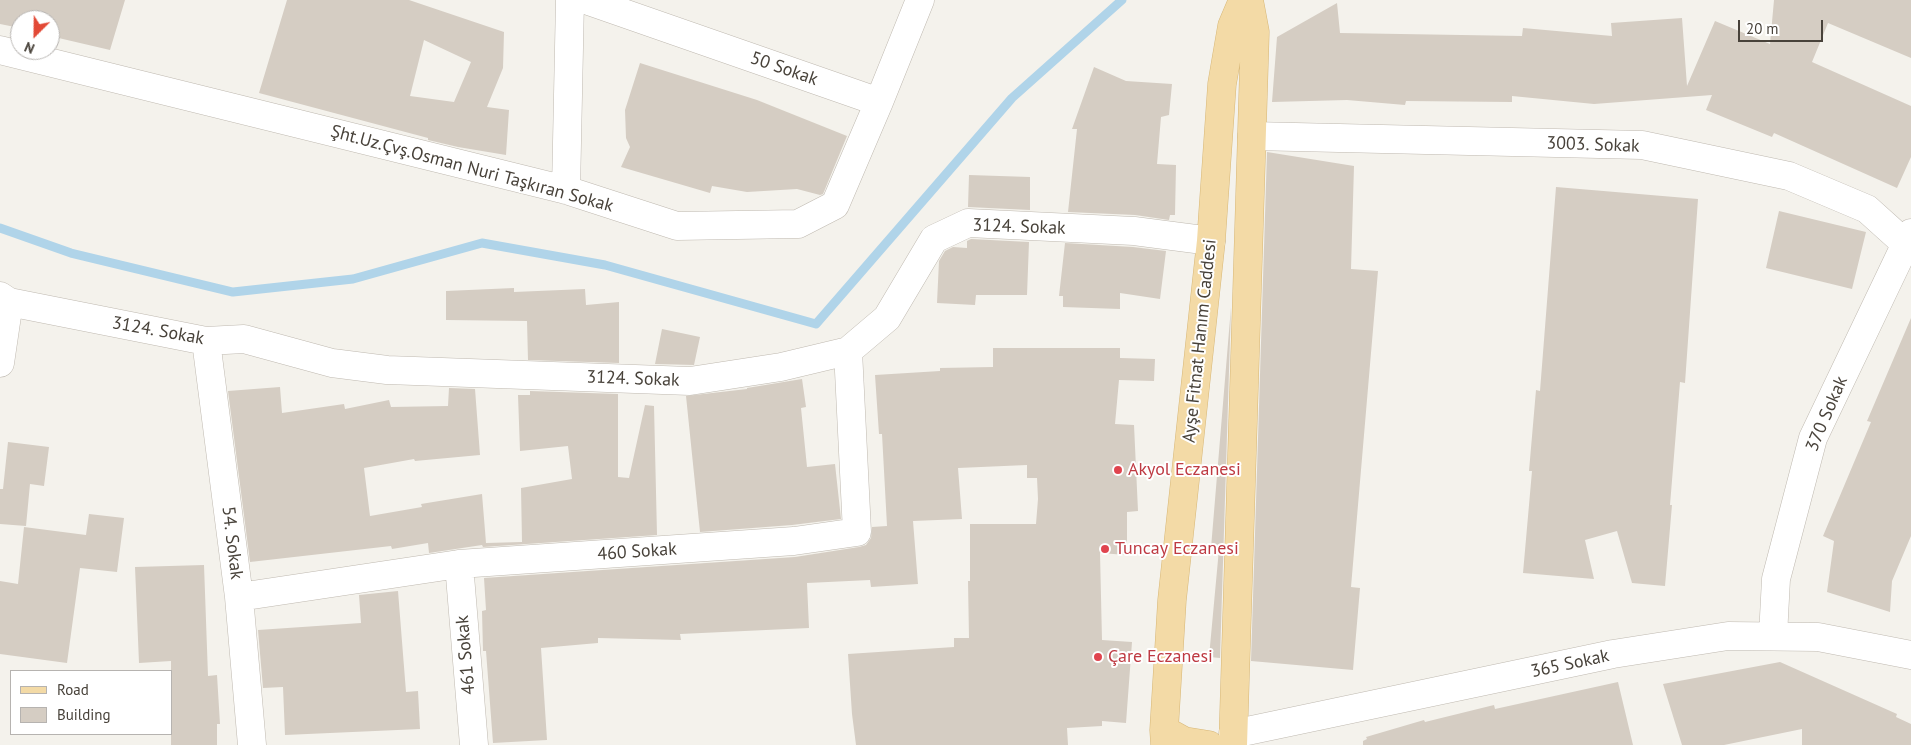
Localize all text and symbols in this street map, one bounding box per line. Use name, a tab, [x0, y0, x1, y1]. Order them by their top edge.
north arrow	[10, 10, 60, 60]
scale bar	[1741, 10, 1826, 42]
text: 20 m	[1746, 19, 1779, 38]
text: N	[22, 38, 37, 58]
street label: 50 Sokak	[747, 47, 821, 91]
street label: Şht.Uz.Çvş.Osman Nuri Taşkıran Sokak	[328, 121, 616, 217]
street label: 3003. Sokak	[1546, 133, 1640, 157]
street label: 3124. Sokak	[972, 215, 1066, 239]
street label: Ayşe Fitnat Hanım Caddesi	[1179, 238, 1221, 444]
street label: 3124. Sokak	[110, 312, 206, 350]
street label: 3124. Sokak	[586, 367, 680, 391]
street label: 370 Sokak	[1802, 373, 1852, 455]
place label: Akyol Eczanesi	[1128, 459, 1241, 481]
marker: Akyol Eczanesi	[1112, 464, 1124, 476]
street label: 54. Sokak	[217, 505, 247, 581]
street label: 460 Sokak	[597, 538, 677, 566]
place label: Tuncay Eczanesi	[1115, 538, 1239, 560]
marker: Tuncay Eczanesi	[1099, 543, 1111, 555]
street label: 461 Sokak	[452, 614, 480, 696]
street label: 365 Sokak	[1529, 645, 1611, 683]
place label: Çare Eczanesi	[1108, 646, 1213, 668]
marker: Çare Eczanesi	[1092, 651, 1104, 663]
legend	[10, 670, 172, 735]
text: Road	[57, 680, 89, 699]
text: Building	[57, 705, 111, 724]

